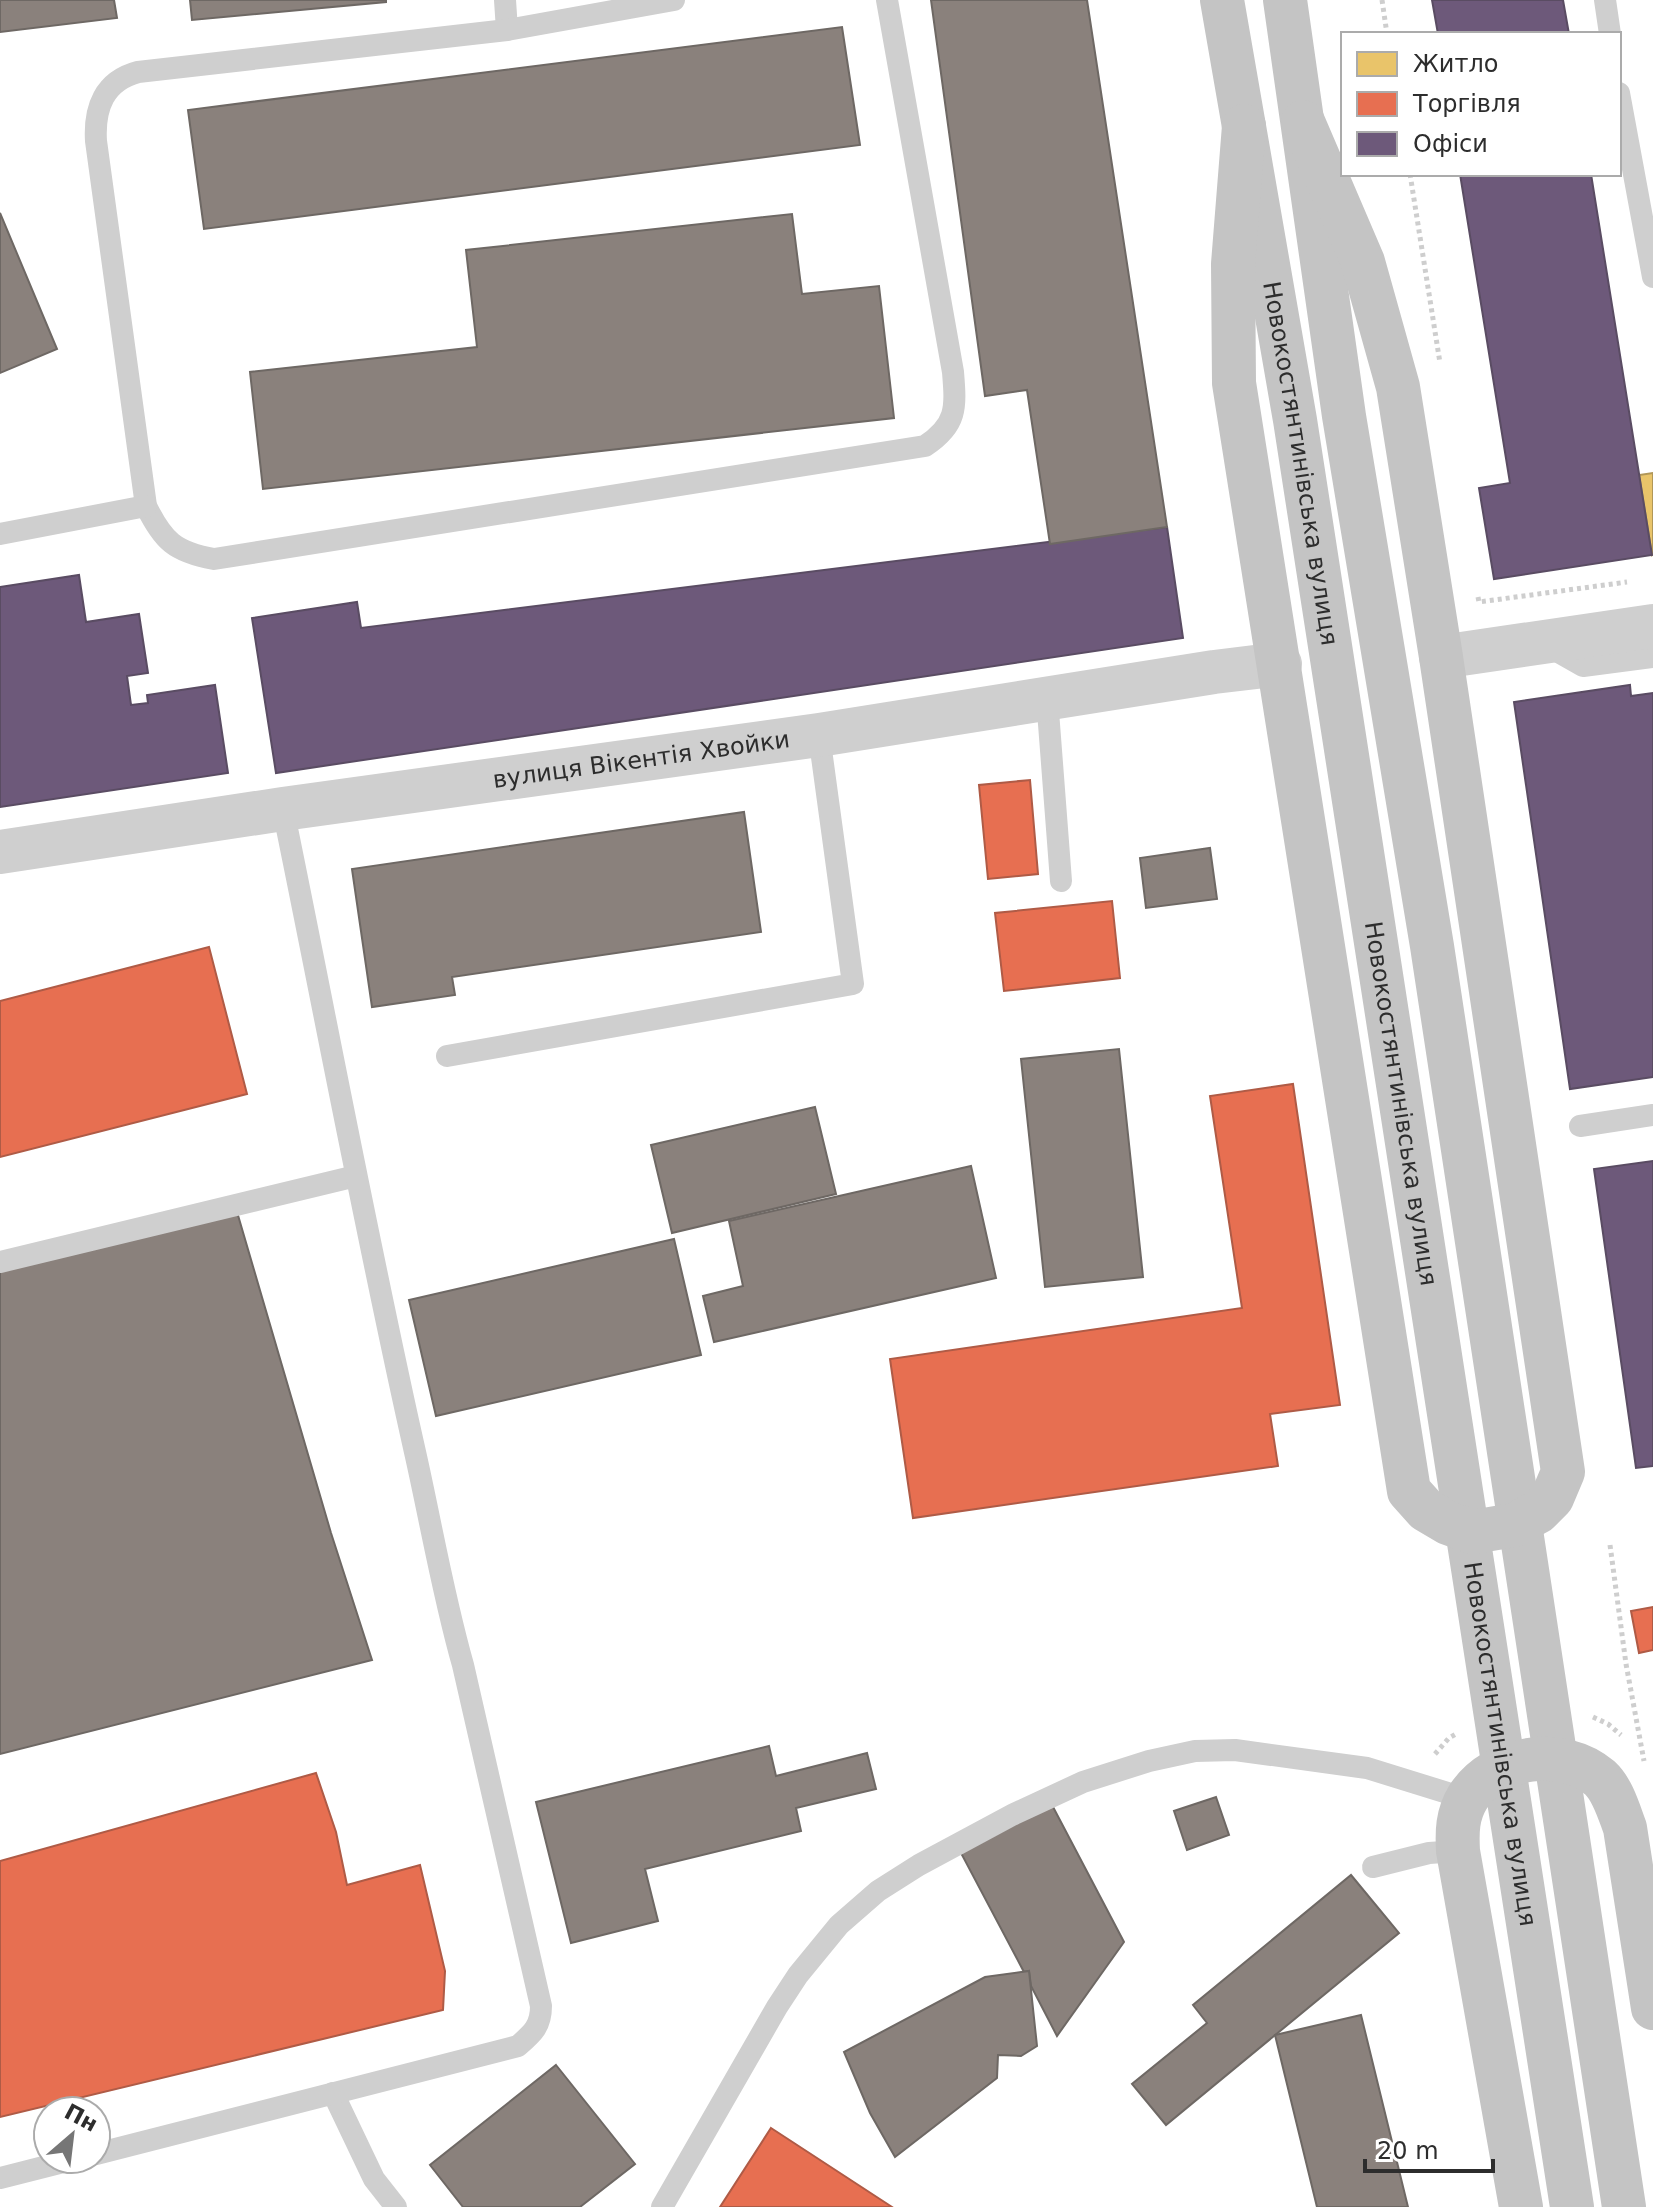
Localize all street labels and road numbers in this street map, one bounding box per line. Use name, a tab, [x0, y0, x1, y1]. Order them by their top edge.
street label: Новокостянтинівська вулиця	[1257, 279, 1344, 647]
street label: вулиця Вікентія Хвойки	[491, 725, 792, 794]
street label: Новокостянтинівська вулиця	[1359, 919, 1443, 1288]
street label: Новокостянтинівська вулиця	[1458, 1560, 1542, 1928]

